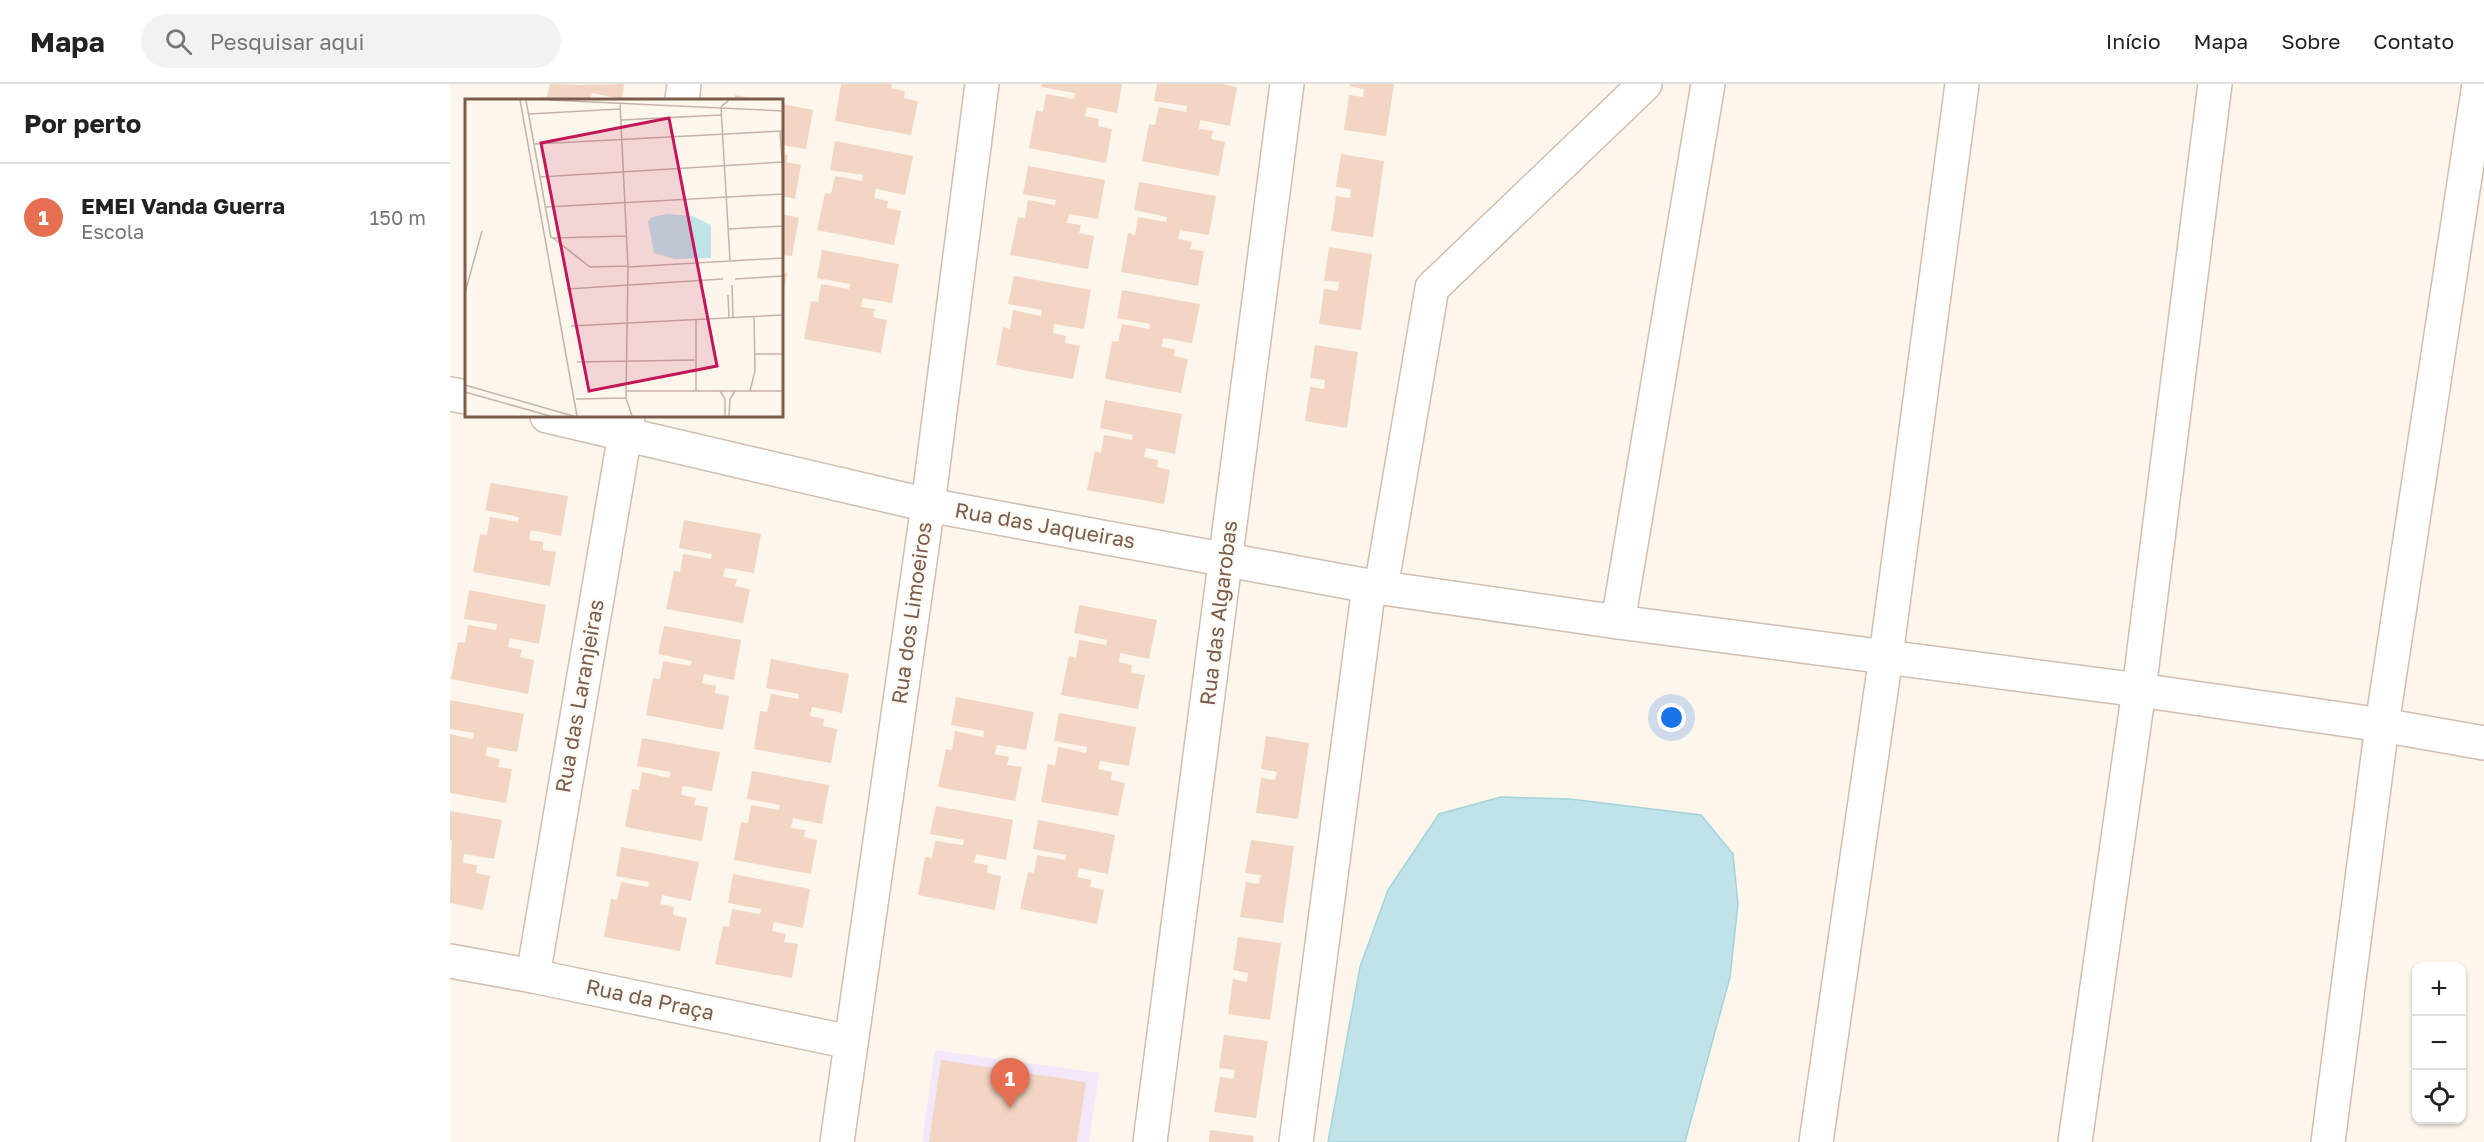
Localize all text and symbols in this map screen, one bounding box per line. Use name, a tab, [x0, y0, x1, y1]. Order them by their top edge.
search box	[141, 14, 561, 68]
text: Mapa	[30, 25, 105, 58]
icon: search	[162, 25, 195, 58]
text: Pesquisar aqui	[210, 28, 364, 55]
text: Início	[2106, 28, 2161, 54]
text: Mapa	[2194, 28, 2248, 54]
text: Sobre	[2281, 28, 2340, 54]
text: Contato	[2373, 28, 2454, 54]
inset map	[465, 99, 783, 417]
text: Por perto	[24, 108, 141, 139]
text: EMEI Vanda Guerra	[81, 192, 285, 219]
text: 1	[38, 205, 49, 229]
text: 150 m	[370, 205, 426, 229]
text: Escola	[81, 219, 144, 243]
street label: Rua das Jaqueiras	[953, 496, 1137, 554]
street label: Rua das Algarobas	[1194, 519, 1242, 707]
street label: Rua dos Limoeiros	[885, 520, 937, 706]
street label: Rua das Laranjeiras	[549, 597, 609, 795]
your location	[1657, 703, 1686, 732]
map controls	[2412, 962, 2466, 1124]
button: +	[2412, 962, 2466, 1016]
street label: Rua da Praça	[584, 973, 717, 1025]
button: −	[2412, 1016, 2466, 1070]
pin: 1	[990, 1058, 1030, 1108]
button: locate	[2412, 1070, 2466, 1124]

